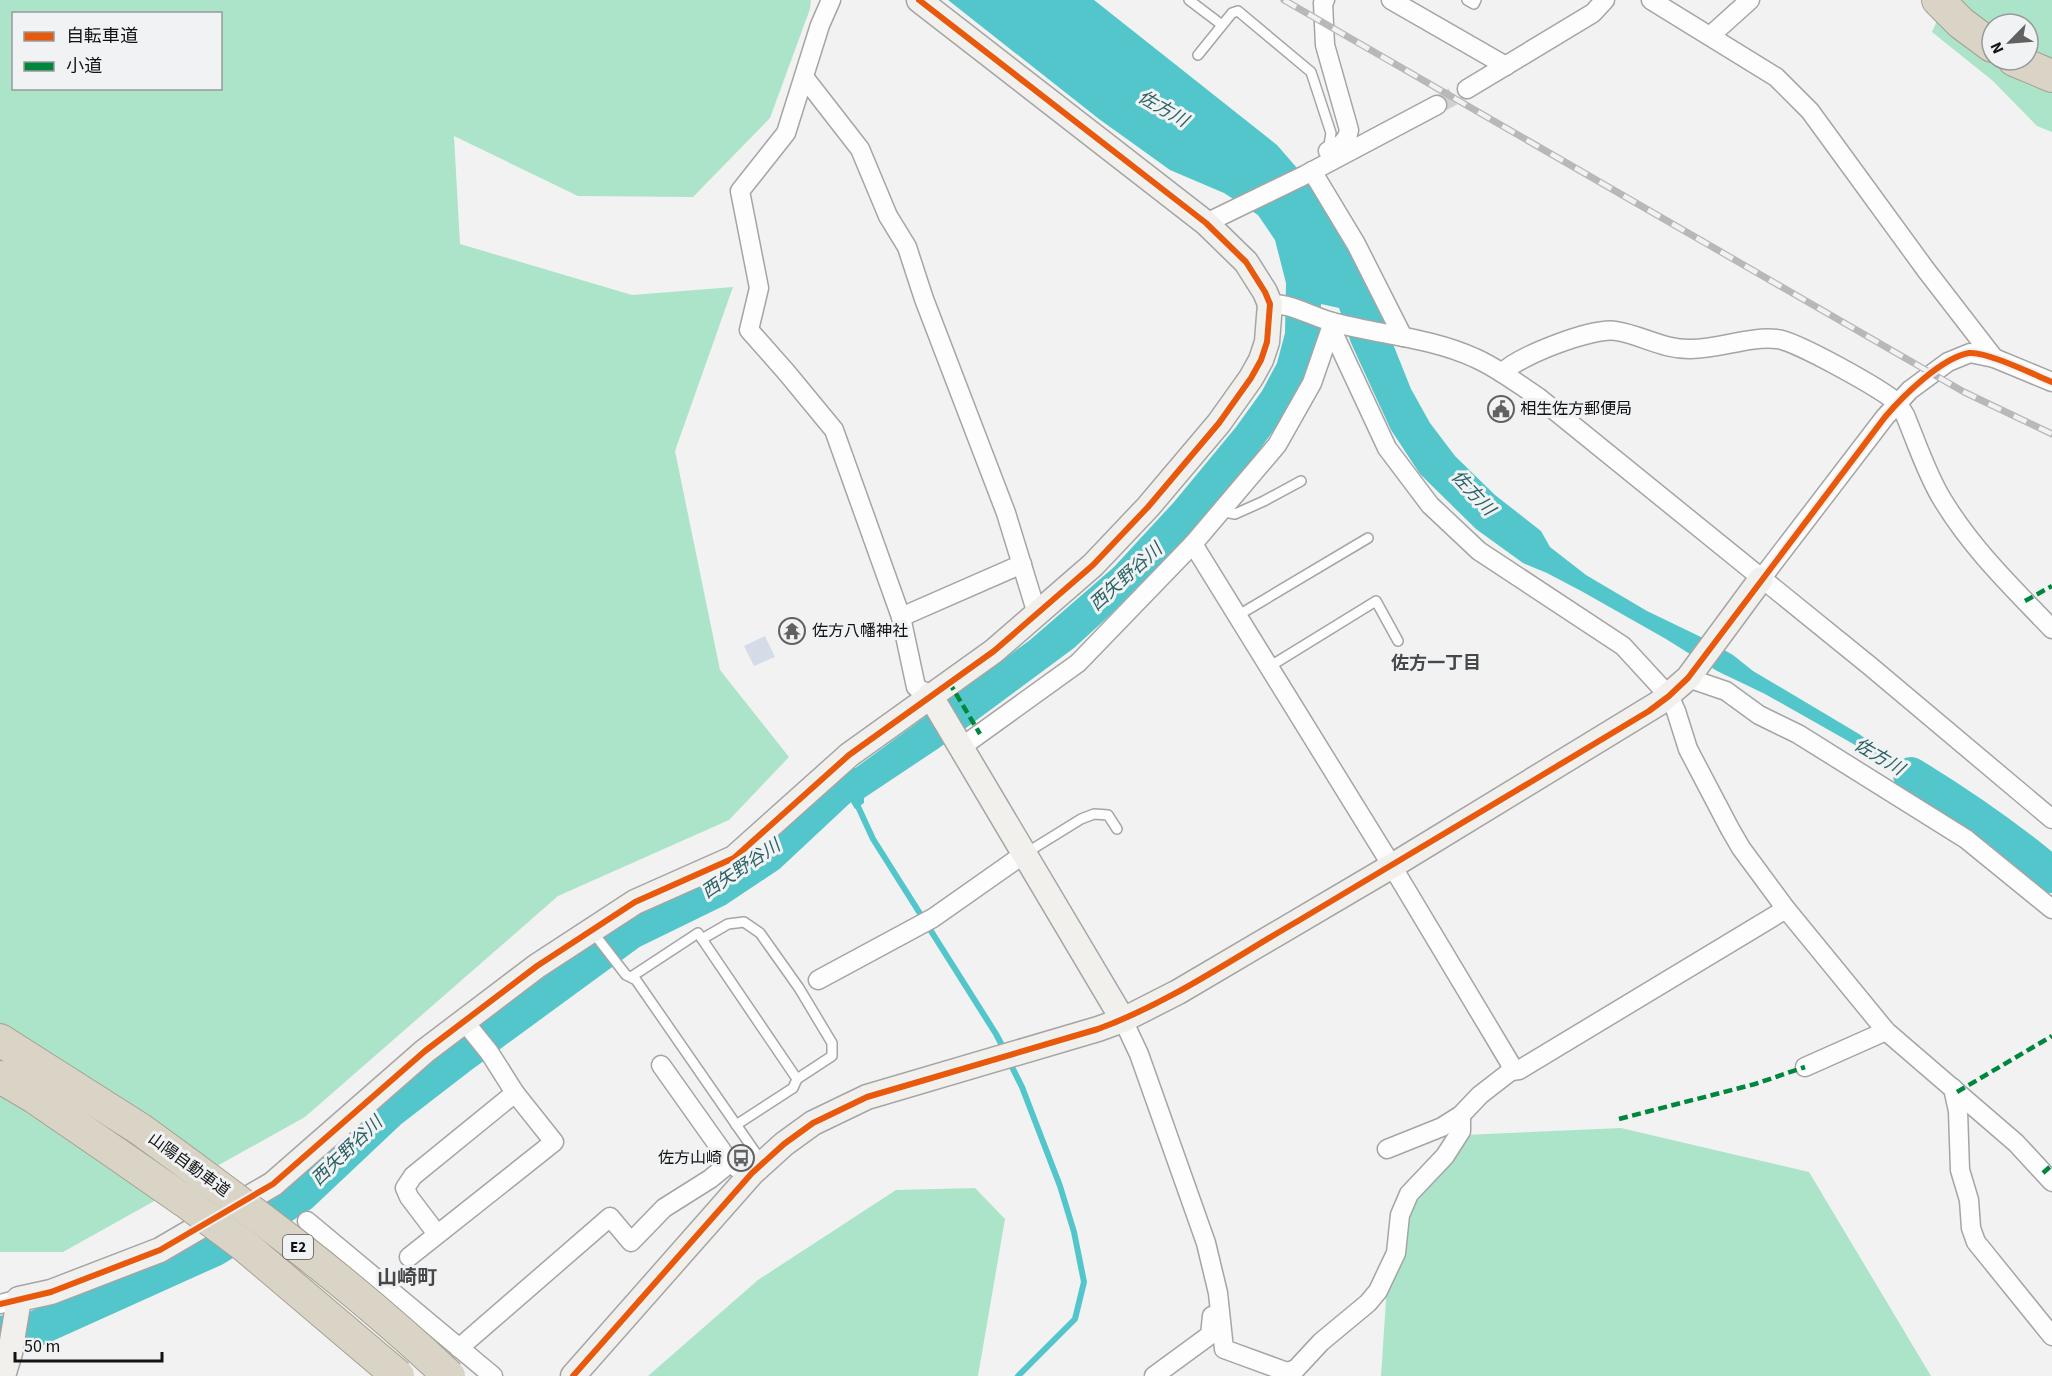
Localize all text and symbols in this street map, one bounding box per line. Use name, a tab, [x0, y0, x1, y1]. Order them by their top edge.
legend	[12, 12, 222, 90]
north arrow	[1980, 12, 2040, 72]
text: 自転車道	[66, 24, 138, 49]
text: N	[1985, 38, 2010, 57]
text: 小道	[66, 54, 102, 79]
water label: 佐方川	[1133, 85, 1194, 134]
public building icon: 相生佐方郵便局	[1486, 394, 1516, 424]
place label: 相生佐方郵便局	[1520, 398, 1632, 420]
water label: 佐方川	[1445, 465, 1502, 523]
water label: 西矢野谷川	[1084, 536, 1169, 616]
temple icon: 佐方八幡神社	[777, 616, 807, 646]
place label: 佐方八幡神社	[812, 620, 908, 642]
district label: 佐方一丁目	[1391, 651, 1481, 676]
water label: 佐方川	[1849, 732, 1910, 783]
water label: 西矢野谷川	[697, 832, 787, 905]
water label: 西矢野谷川	[306, 1109, 389, 1191]
street label: 山陽自動車道	[144, 1128, 234, 1202]
bus stop icon: 佐方山崎	[726, 1143, 756, 1173]
place label: 佐方山崎	[658, 1147, 722, 1169]
road number: E2	[283, 1235, 313, 1259]
district label: 山崎町	[377, 1264, 437, 1292]
scale bar	[15, 1325, 162, 1363]
text: 50 m	[24, 1334, 60, 1359]

